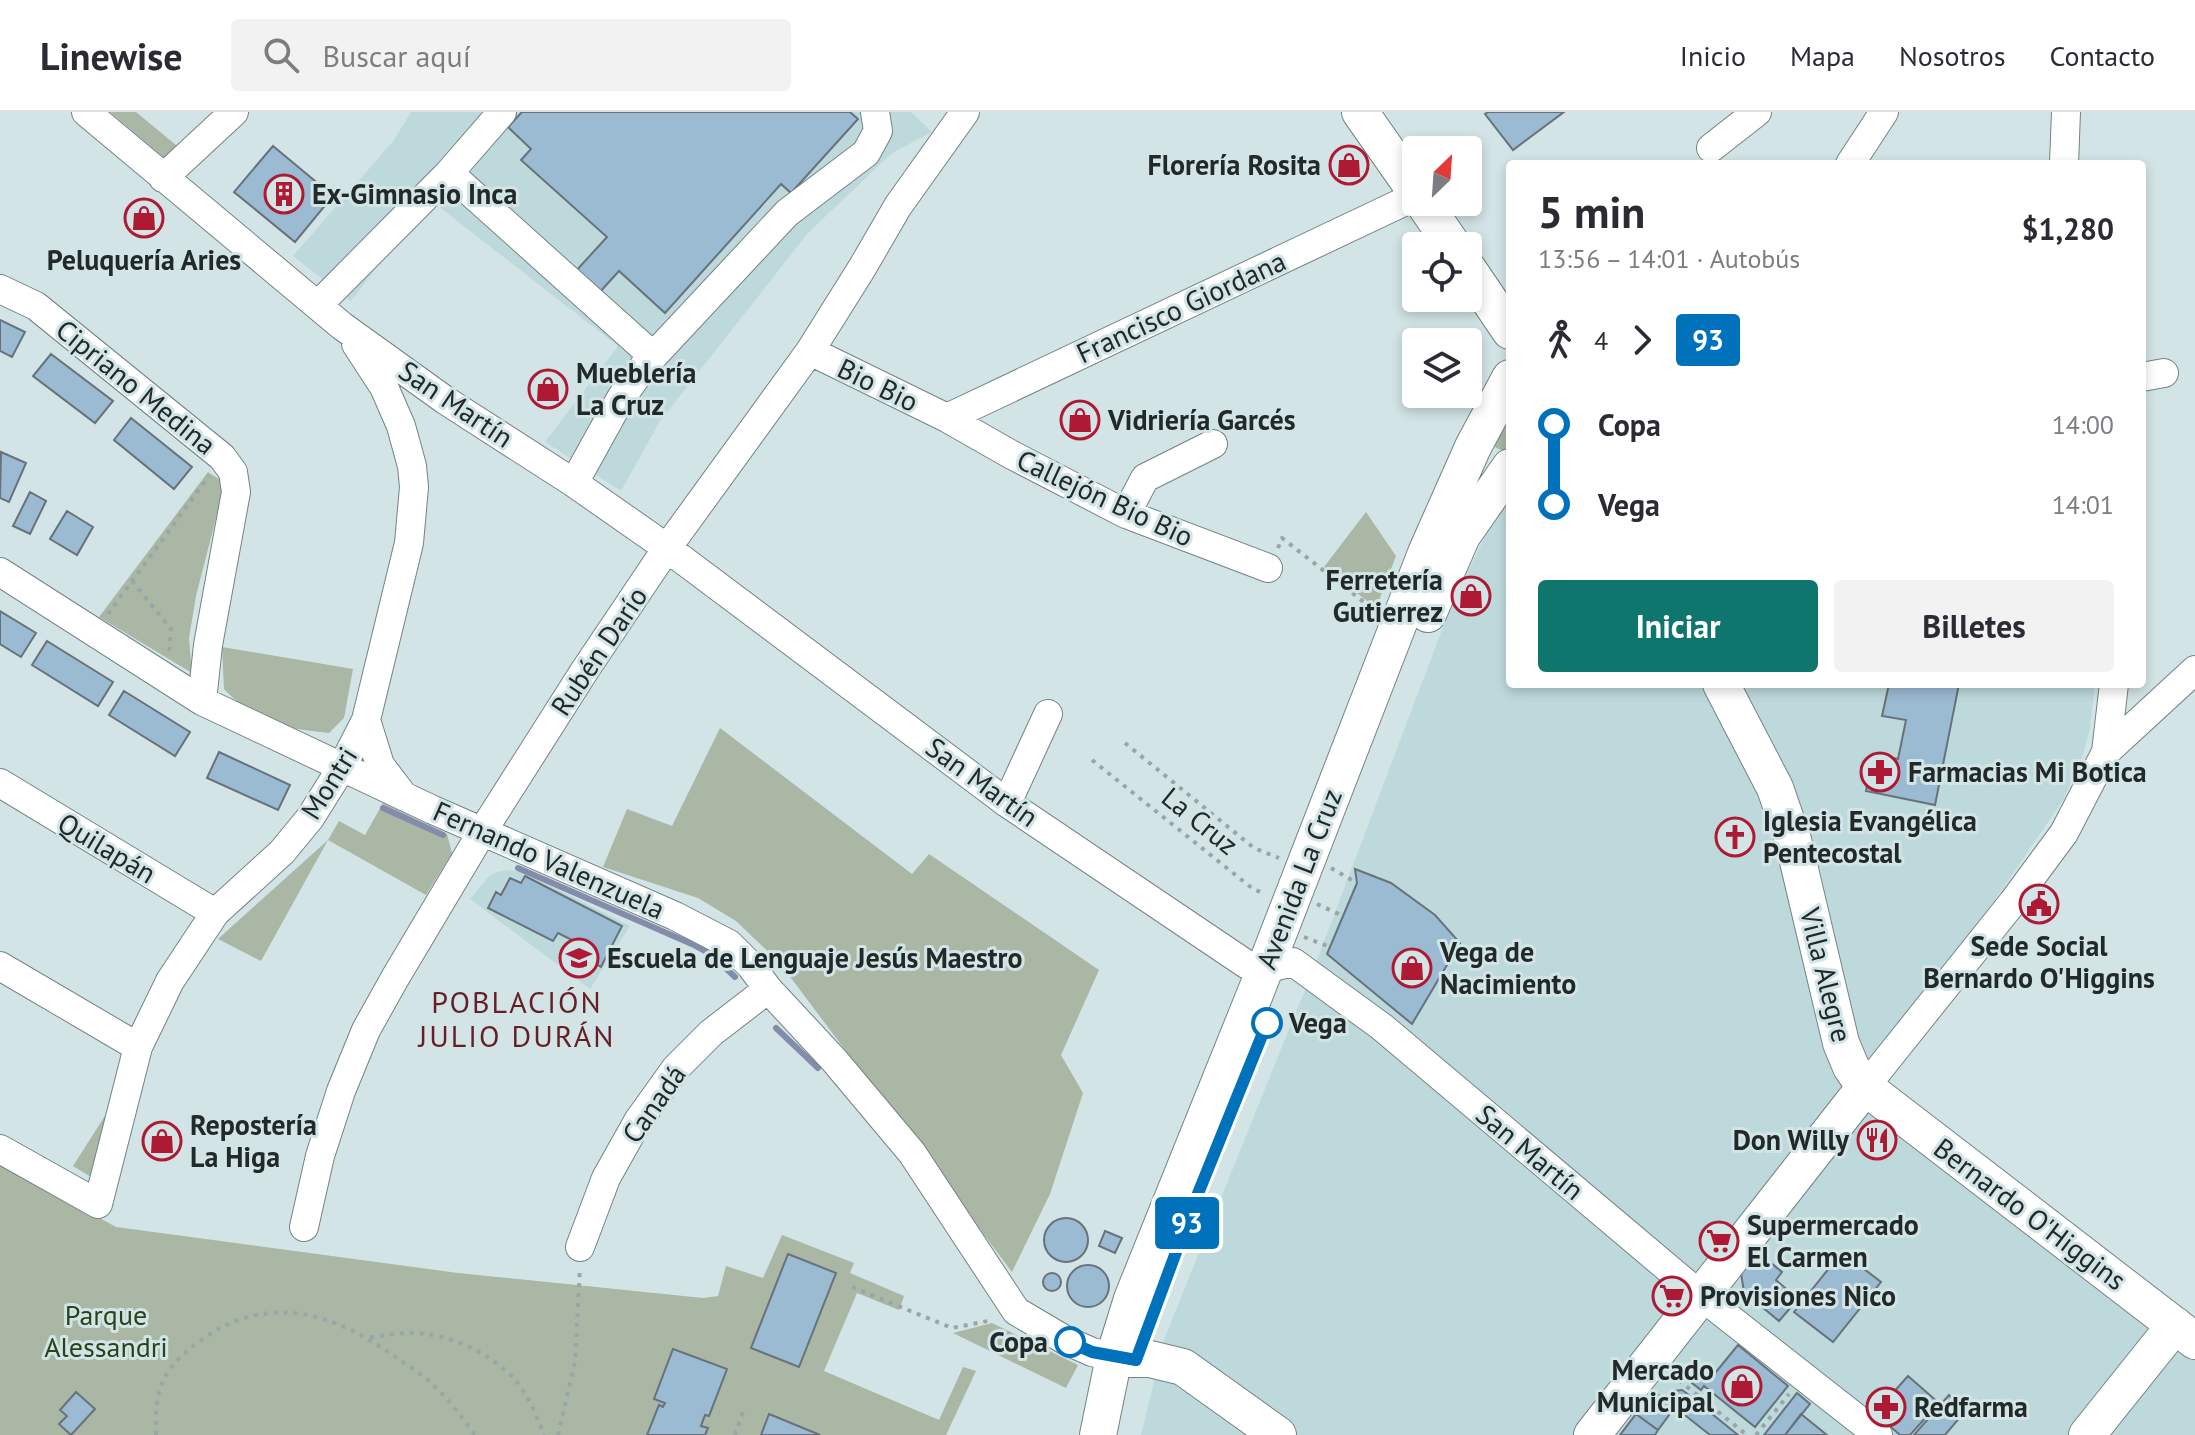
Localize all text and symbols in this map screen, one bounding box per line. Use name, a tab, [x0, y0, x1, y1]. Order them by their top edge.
search box	[231, 19, 791, 91]
text: Linewise	[40, 31, 183, 80]
icon: search	[259, 33, 303, 77]
text: Buscar aquí	[323, 36, 471, 75]
text: Inicio	[1680, 37, 1746, 74]
text: Mapa	[1790, 37, 1855, 74]
text: Nosotros	[1899, 37, 2005, 74]
text: Contacto	[2049, 37, 2155, 74]
north arrow	[1402, 136, 1482, 216]
map controls	[1402, 136, 1482, 408]
shop icon: Florería Rosita	[1328, 144, 1370, 186]
place label: Florería Rosita	[1148, 146, 1321, 183]
building icon: Ex-Gimnasio Inca	[263, 173, 305, 215]
place label: Ex-Gimnasio Inca	[312, 175, 517, 212]
text: 5 min	[1538, 183, 1645, 240]
shop icon: Peluquería Aries	[123, 197, 165, 239]
text: $1,280	[2021, 209, 2114, 248]
button: locate	[1402, 232, 1482, 312]
place label: Peluquería Aries	[47, 241, 241, 278]
street label: Francisco Giordana	[1070, 242, 1291, 371]
text: 13:56 – 14:01 · Autobús	[1538, 242, 1800, 275]
street label: Cipriano Medina	[49, 311, 224, 463]
icon: walk	[1538, 318, 1582, 362]
icon: forward	[1620, 318, 1664, 362]
text: 93	[1692, 321, 1724, 358]
text: 4	[1594, 324, 1608, 357]
button: layers	[1402, 328, 1482, 408]
street label: Bio Bio	[832, 349, 925, 420]
street label: San Martín	[392, 352, 521, 455]
place label: Mueblería La Cruz	[576, 354, 696, 423]
shop icon: Mueblería La Cruz	[527, 368, 569, 410]
shop icon: Vidriería Garcés	[1059, 399, 1101, 441]
place label: Vidriería Garcés	[1107, 401, 1296, 438]
text: Copa	[1598, 405, 1661, 444]
text: 14:00	[2052, 408, 2114, 441]
street label: Callejón Bio Bio	[1011, 441, 1199, 555]
text: Vega	[1598, 485, 1660, 524]
text: 14:01	[2052, 488, 2114, 521]
place label: Ferretería Gutierrez	[1326, 561, 1443, 630]
shop icon: Ferretería Gutierrez	[1450, 575, 1492, 617]
street label: Rubén Darío	[542, 579, 655, 722]
button: Iniciar	[1538, 580, 1818, 672]
button: Billetes	[1834, 580, 2114, 672]
street label: San Martín	[919, 728, 1046, 835]
street label: Montri	[292, 739, 365, 826]
pharmacy icon: Farmacias Mi Botica	[1859, 751, 1901, 793]
place label: Farmacias Mi Botica	[1908, 753, 2147, 790]
street label: La Cruz	[1155, 779, 1246, 863]
street label: Avenida La Cruz	[1247, 784, 1350, 974]
street label: Fernando Valenzuela	[428, 792, 671, 927]
place label: Iglesia Evangélica Pentecostal	[1763, 802, 1977, 871]
street label: Quilapán	[51, 804, 163, 891]
church icon: Iglesia Evangélica Pentecostal	[1714, 816, 1756, 858]
public building icon: Sede Social Bernardo O'Higgins	[2018, 883, 2060, 925]
street label: Villa Alegre	[1792, 903, 1861, 1046]
place label: Sede Social Bernardo O'Higgins	[1923, 927, 2155, 996]
place label: Vega de Nacimiento	[1439, 933, 1576, 1002]
school or university icon: Escuela de Lenguaje Jesús Maestro	[558, 937, 600, 979]
place label: Escuela de Lenguaje Jesús Maestro	[607, 939, 1022, 976]
shop icon: Vega de Nacimiento	[1391, 947, 1433, 989]
district label: POBLACIÓN JULIO DURÁN	[416, 982, 616, 1055]
place label: Vega	[1288, 1004, 1347, 1041]
marker: Vega	[1252, 1008, 1282, 1038]
street label: Canadá	[613, 1057, 694, 1150]
street label: San Martín	[1469, 1096, 1592, 1208]
place label: Repostería La Higa	[190, 1106, 317, 1175]
restaurant icon: Don Willy	[1856, 1119, 1898, 1161]
shop icon: Repostería La Higa	[141, 1120, 183, 1162]
place label: Don Willy	[1733, 1121, 1850, 1158]
street label: Bernardo O'Higgins	[1927, 1129, 2134, 1298]
line badge: 93	[1151, 1197, 1223, 1249]
text: 93	[1171, 1204, 1203, 1241]
place label: Supermercado El Carmen	[1747, 1206, 1919, 1275]
supermarket icon: Supermercado El Carmen	[1698, 1220, 1740, 1262]
supermarket icon: Provisiones Nico	[1651, 1275, 1693, 1317]
place label: Provisiones Nico	[1700, 1277, 1896, 1314]
park label: Parque Alessandri	[44, 1296, 168, 1365]
place label: Copa	[989, 1323, 1048, 1360]
marker: Copa	[1055, 1327, 1085, 1357]
place label: Mercado Municipal	[1597, 1351, 1715, 1420]
shop icon: Mercado Municipal	[1721, 1365, 1763, 1407]
pharmacy icon: Redfarma	[1865, 1386, 1907, 1428]
place label: Redfarma	[1914, 1388, 2028, 1425]

